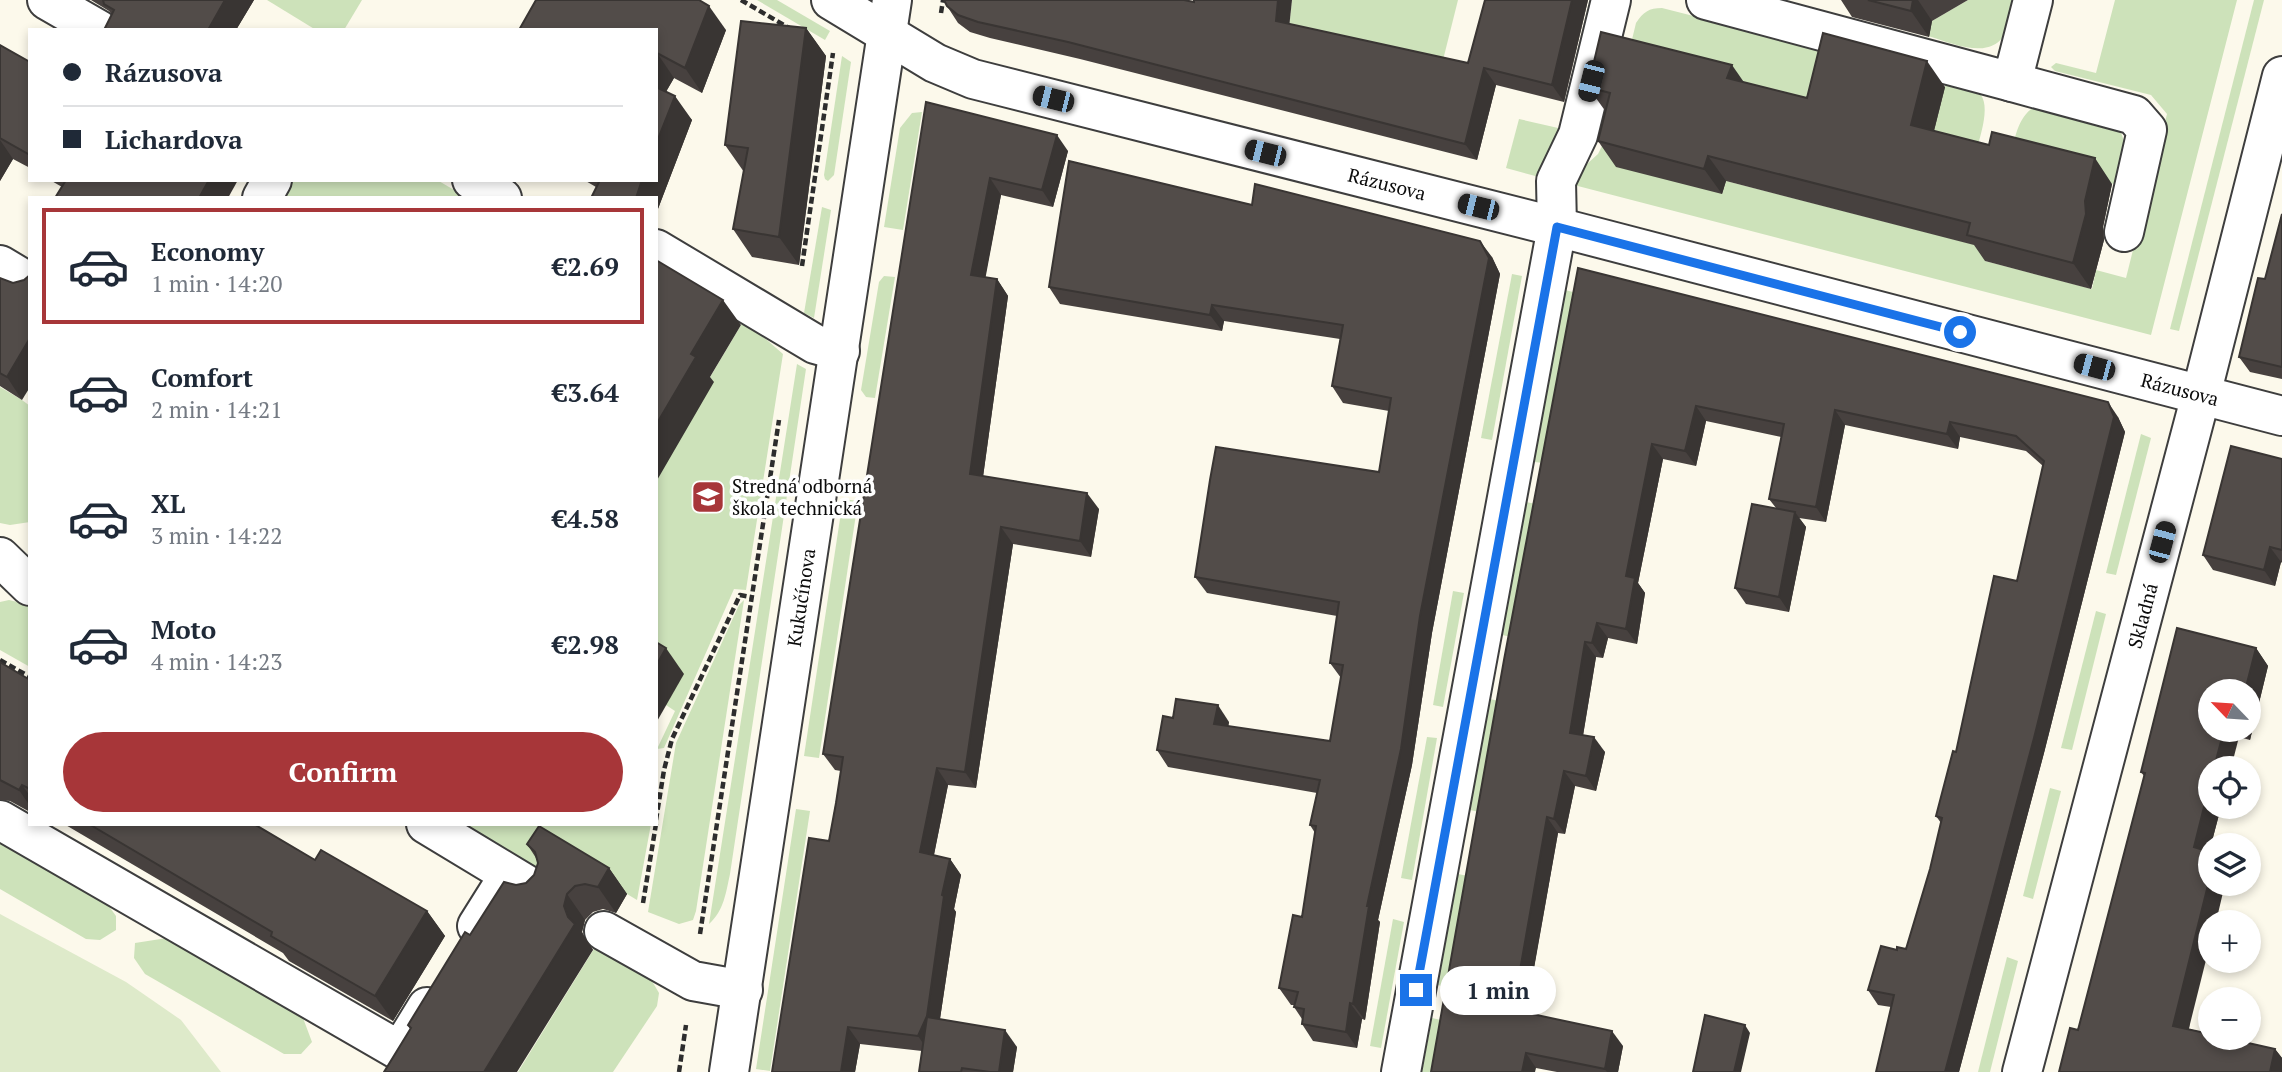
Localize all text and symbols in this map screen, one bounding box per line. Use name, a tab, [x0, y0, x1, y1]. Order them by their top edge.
text: Rázusova	[105, 55, 223, 89]
car	[1576, 58, 1607, 104]
car	[1031, 84, 1076, 114]
text: Lichardova	[105, 122, 243, 156]
car	[1243, 138, 1288, 168]
street label: Rázusova	[1346, 162, 1429, 205]
car	[1456, 192, 1501, 222]
text: Economy	[151, 234, 264, 268]
icon: car	[67, 235, 130, 298]
text: €2.69	[553, 249, 619, 283]
text: 1 min · 14:20	[151, 268, 283, 299]
route start	[1944, 316, 1976, 348]
car	[2071, 351, 2118, 383]
text: Comfort	[151, 360, 253, 394]
icon: car	[67, 361, 130, 424]
street label: Rázusova	[2138, 367, 2222, 411]
text: €3.64	[553, 375, 619, 409]
text: 2 min · 14:21	[151, 394, 283, 425]
place label: Stredná odborná škola technická	[732, 473, 873, 520]
school or university icon: Stredná odborná škola technická	[689, 478, 727, 516]
text: XL	[151, 486, 185, 520]
icon: car	[67, 487, 130, 550]
text: €4.58	[553, 501, 619, 535]
car	[2147, 519, 2178, 565]
text: 3 min · 14:22	[151, 520, 283, 551]
street label: Kukučínova	[781, 546, 821, 648]
street label: Skladná	[2122, 580, 2163, 651]
text: Moto	[151, 612, 216, 646]
icon: car	[67, 613, 130, 676]
text: €2.98	[553, 627, 619, 661]
text: 4 min · 14:23	[151, 646, 283, 677]
north arrow	[2198, 679, 2261, 742]
map controls	[2198, 679, 2261, 1050]
button: Confirm	[63, 732, 623, 812]
button: locate	[2198, 756, 2261, 819]
button: layers	[2198, 833, 2261, 896]
button: +	[2198, 910, 2261, 973]
callout: 1 min	[1440, 965, 1556, 1014]
route end	[1400, 974, 1432, 1006]
text: 1 min	[1467, 975, 1529, 1006]
button: −	[2198, 987, 2261, 1050]

